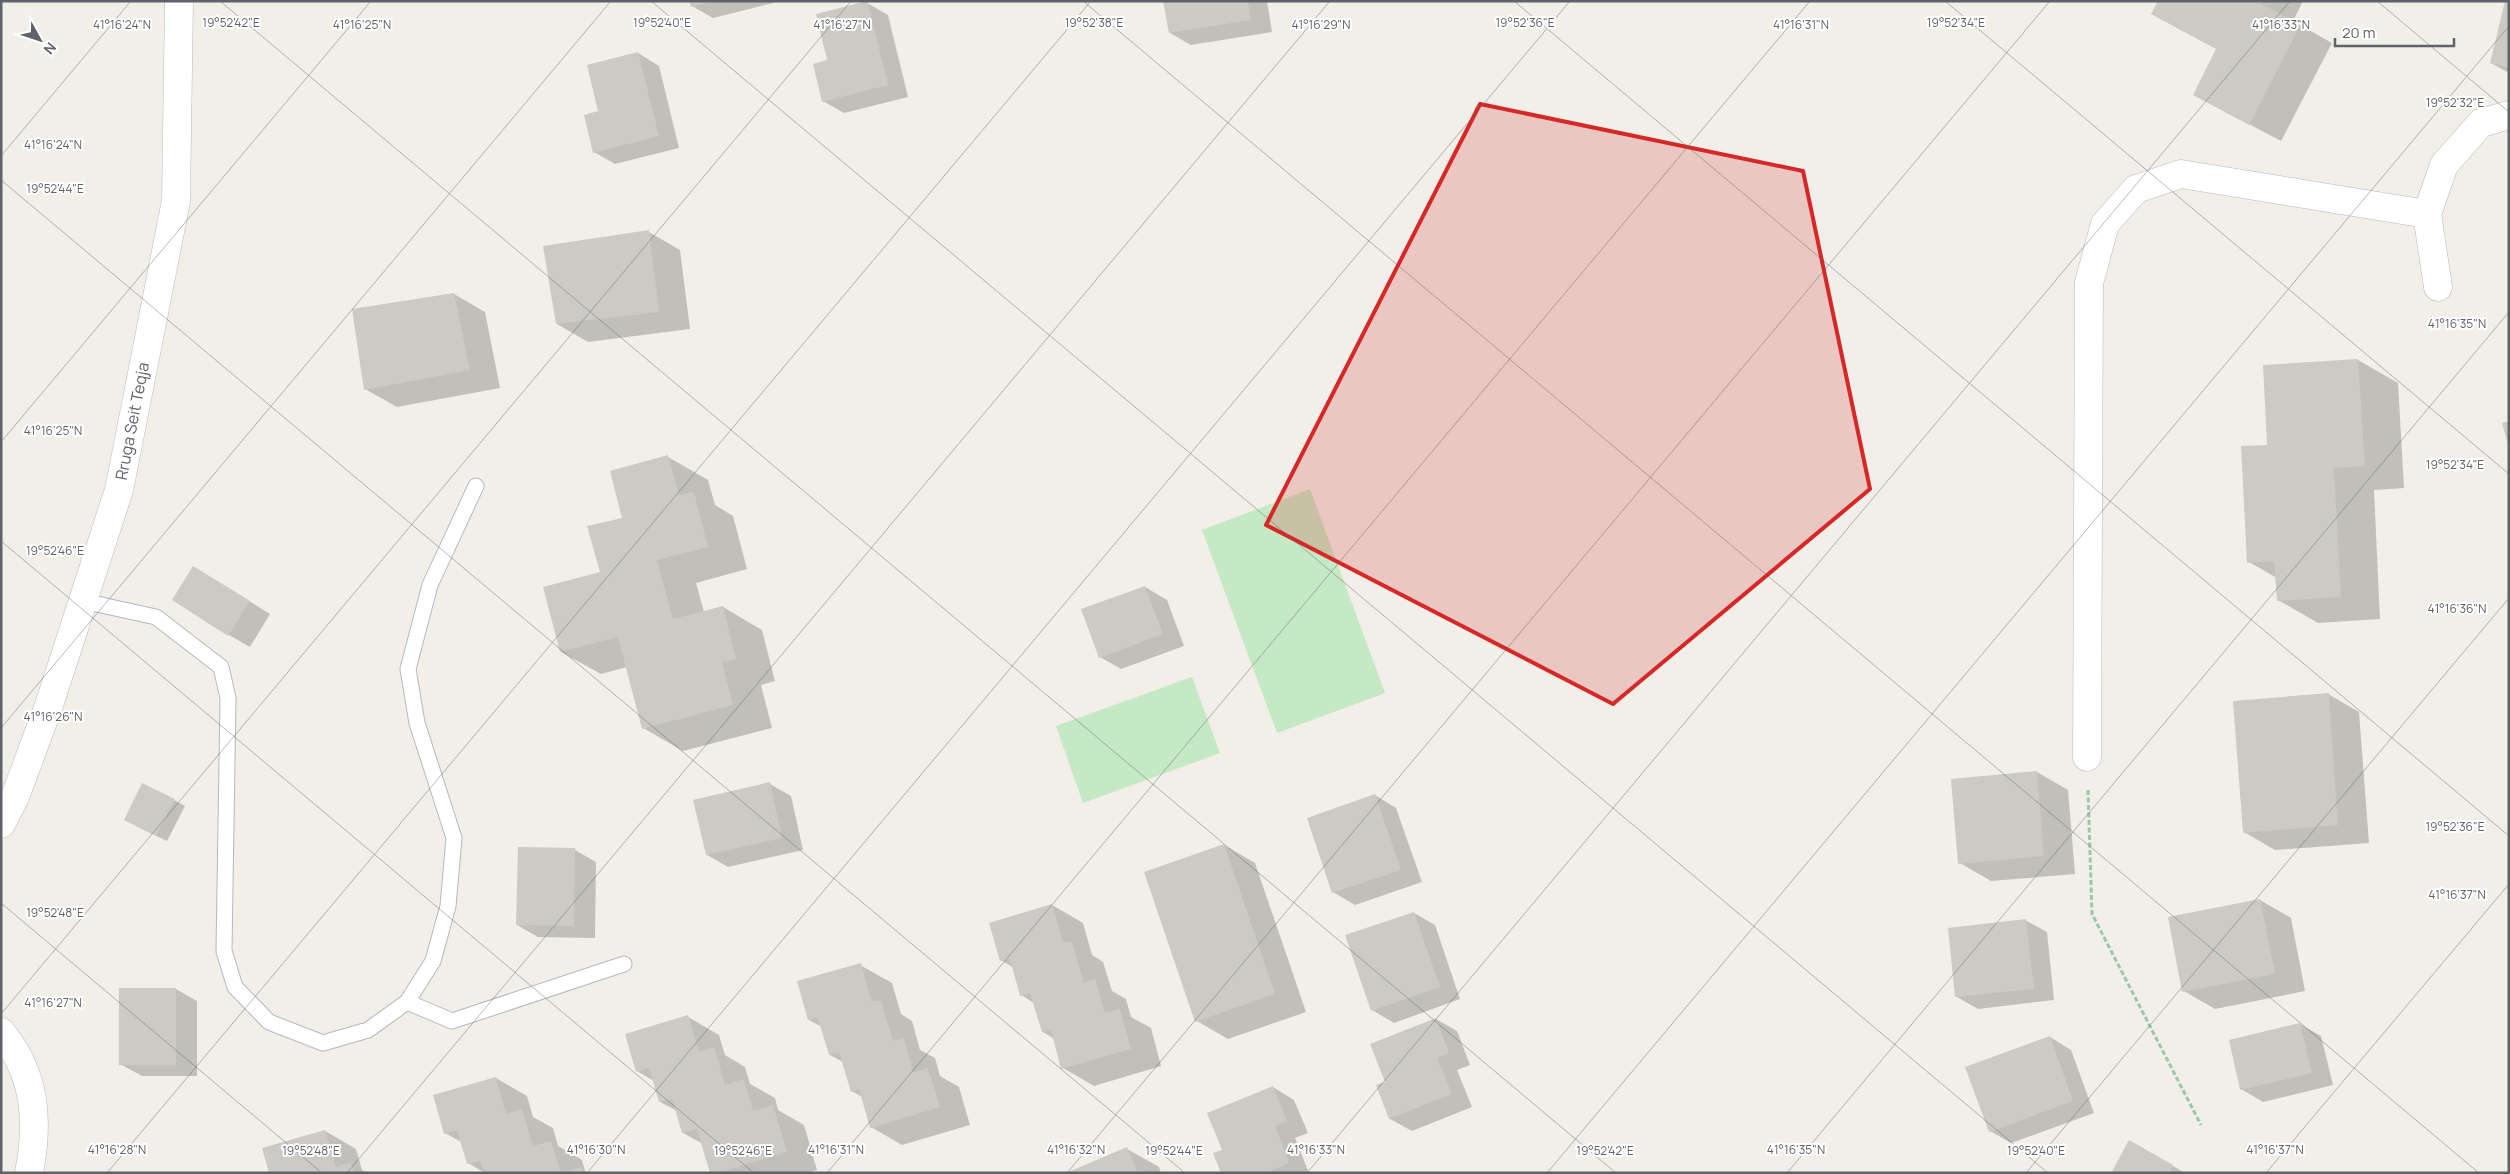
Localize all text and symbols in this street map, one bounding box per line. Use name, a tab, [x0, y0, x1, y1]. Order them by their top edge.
text: 19°52'42"E	[202, 14, 260, 31]
text: 19°52'40"E	[633, 14, 691, 31]
text: 19°52'38"E	[1065, 14, 1123, 31]
text: 19°52'36"E	[1495, 14, 1555, 31]
text: 19°52'34"E	[1927, 14, 1985, 31]
north arrow	[15, 15, 65, 65]
scale bar	[2335, 15, 2454, 47]
text: 41°16'24"N	[93, 16, 151, 33]
text: 41°16'25"N	[333, 16, 391, 33]
text: 41°16'27"N	[813, 16, 871, 33]
text: 41°16'29"N	[1291, 16, 1351, 33]
text: 41°16'31"N	[1773, 16, 1829, 33]
text: 41°16'33"N	[2252, 16, 2310, 33]
text: 20 m	[2342, 22, 2375, 43]
text: N	[40, 39, 61, 59]
text: 19°52'32"E	[2426, 94, 2484, 111]
text: 41°16'24"N	[24, 136, 82, 153]
text: 19°52'44"E	[26, 180, 84, 197]
text: 41°16'35"N	[2428, 315, 2486, 332]
street label: Rruga Seit Teqja	[110, 360, 154, 482]
text: 41°16'25"N	[24, 422, 82, 439]
text: 19°52'34"E	[2426, 456, 2484, 473]
text: 19°52'46"E	[26, 542, 84, 559]
text: 41°16'36"N	[2428, 600, 2486, 617]
text: 41°16'26"N	[23, 708, 83, 725]
text: 19°52'36"E	[2425, 818, 2485, 835]
text: 41°16'37"N	[2428, 886, 2486, 903]
text: 19°52'48"E	[26, 904, 84, 921]
text: 41°16'27"N	[24, 994, 82, 1011]
text: 41°16'28"N	[88, 1141, 146, 1158]
text: 41°16'30"N	[567, 1141, 625, 1158]
text: 41°16'31"N	[808, 1141, 864, 1158]
text: 41°16'32"N	[1047, 1141, 1105, 1158]
text: 41°16'33"N	[1287, 1141, 1345, 1158]
text: 41°16'35"N	[1767, 1141, 1825, 1158]
text: 41°16'37"N	[2246, 1141, 2304, 1158]
text: 19°52'48"E	[282, 1142, 340, 1159]
text: 19°52'46"E	[714, 1142, 772, 1159]
text: 19°52'44"E	[1145, 1142, 1203, 1159]
text: 19°52'42"E	[1576, 1142, 1634, 1159]
text: 19°52'40"E	[2007, 1142, 2065, 1159]

